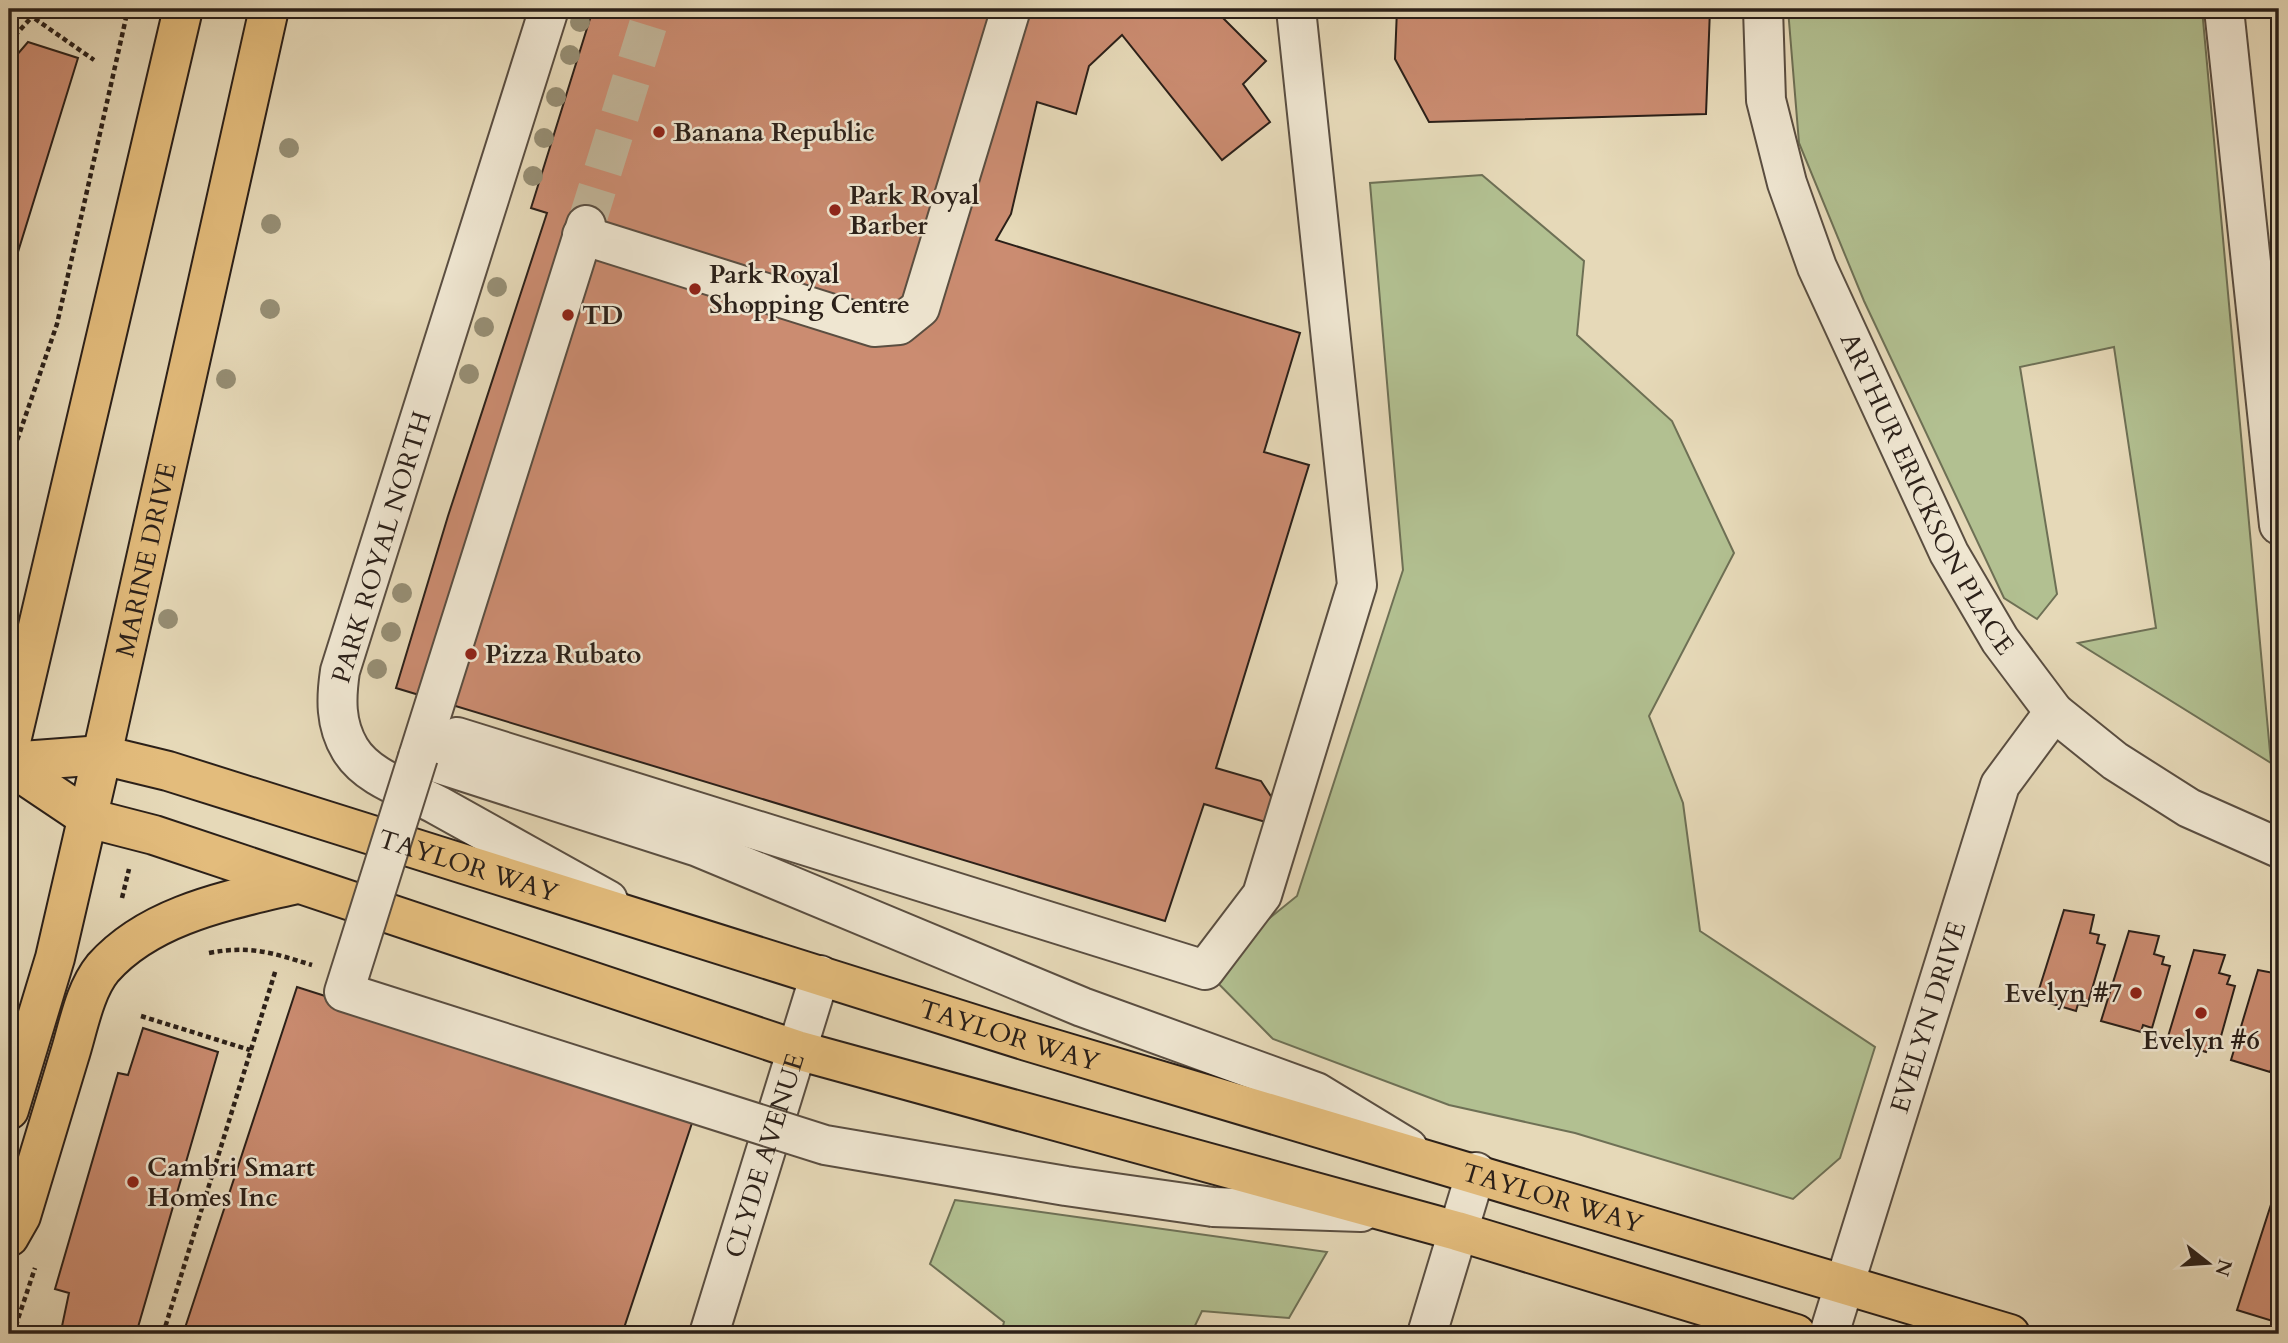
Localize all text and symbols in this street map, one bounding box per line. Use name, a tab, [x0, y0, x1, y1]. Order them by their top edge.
place label: Banana Republic	[673, 115, 875, 150]
marker: Banana Republic	[651, 124, 667, 140]
place label: Park Royal Barber	[849, 178, 980, 243]
marker: Park Royal Barber	[827, 202, 843, 218]
place label: Park Royal Shopping Centre	[709, 257, 910, 322]
marker: Park Royal Shopping Centre	[687, 281, 703, 297]
place label: TD	[582, 298, 623, 333]
marker: TD	[560, 307, 576, 323]
street label: ARTHUR ERICKSON PLACE	[1832, 327, 2022, 662]
street label: PARK ROYAL NORTH	[323, 407, 440, 687]
street label: MARINE DRIVE	[107, 459, 185, 661]
place label: Pizza Rubato	[485, 637, 642, 672]
marker: Pizza Rubato	[463, 646, 479, 662]
street label: TAYLOR WAY	[374, 821, 563, 911]
street label: EVELYN DRIVE	[1882, 917, 1974, 1117]
place label: Evelyn #7	[2004, 976, 2122, 1011]
marker: Evelyn #7	[2128, 985, 2144, 1001]
street label: TAYLOR WAY	[915, 991, 1104, 1080]
marker: Evelyn #6	[2193, 1005, 2209, 1021]
place label: Evelyn #6	[2142, 1023, 2260, 1058]
street label: CLYDE AVENUE	[717, 1049, 813, 1262]
place label: Cambri Smart Homes Inc	[147, 1150, 315, 1215]
street label: TAYLOR WAY	[1458, 1155, 1647, 1242]
marker: Cambri Smart Homes Inc	[125, 1174, 141, 1190]
north arrow	[2172, 1228, 2242, 1298]
text: N	[2208, 1256, 2238, 1280]

